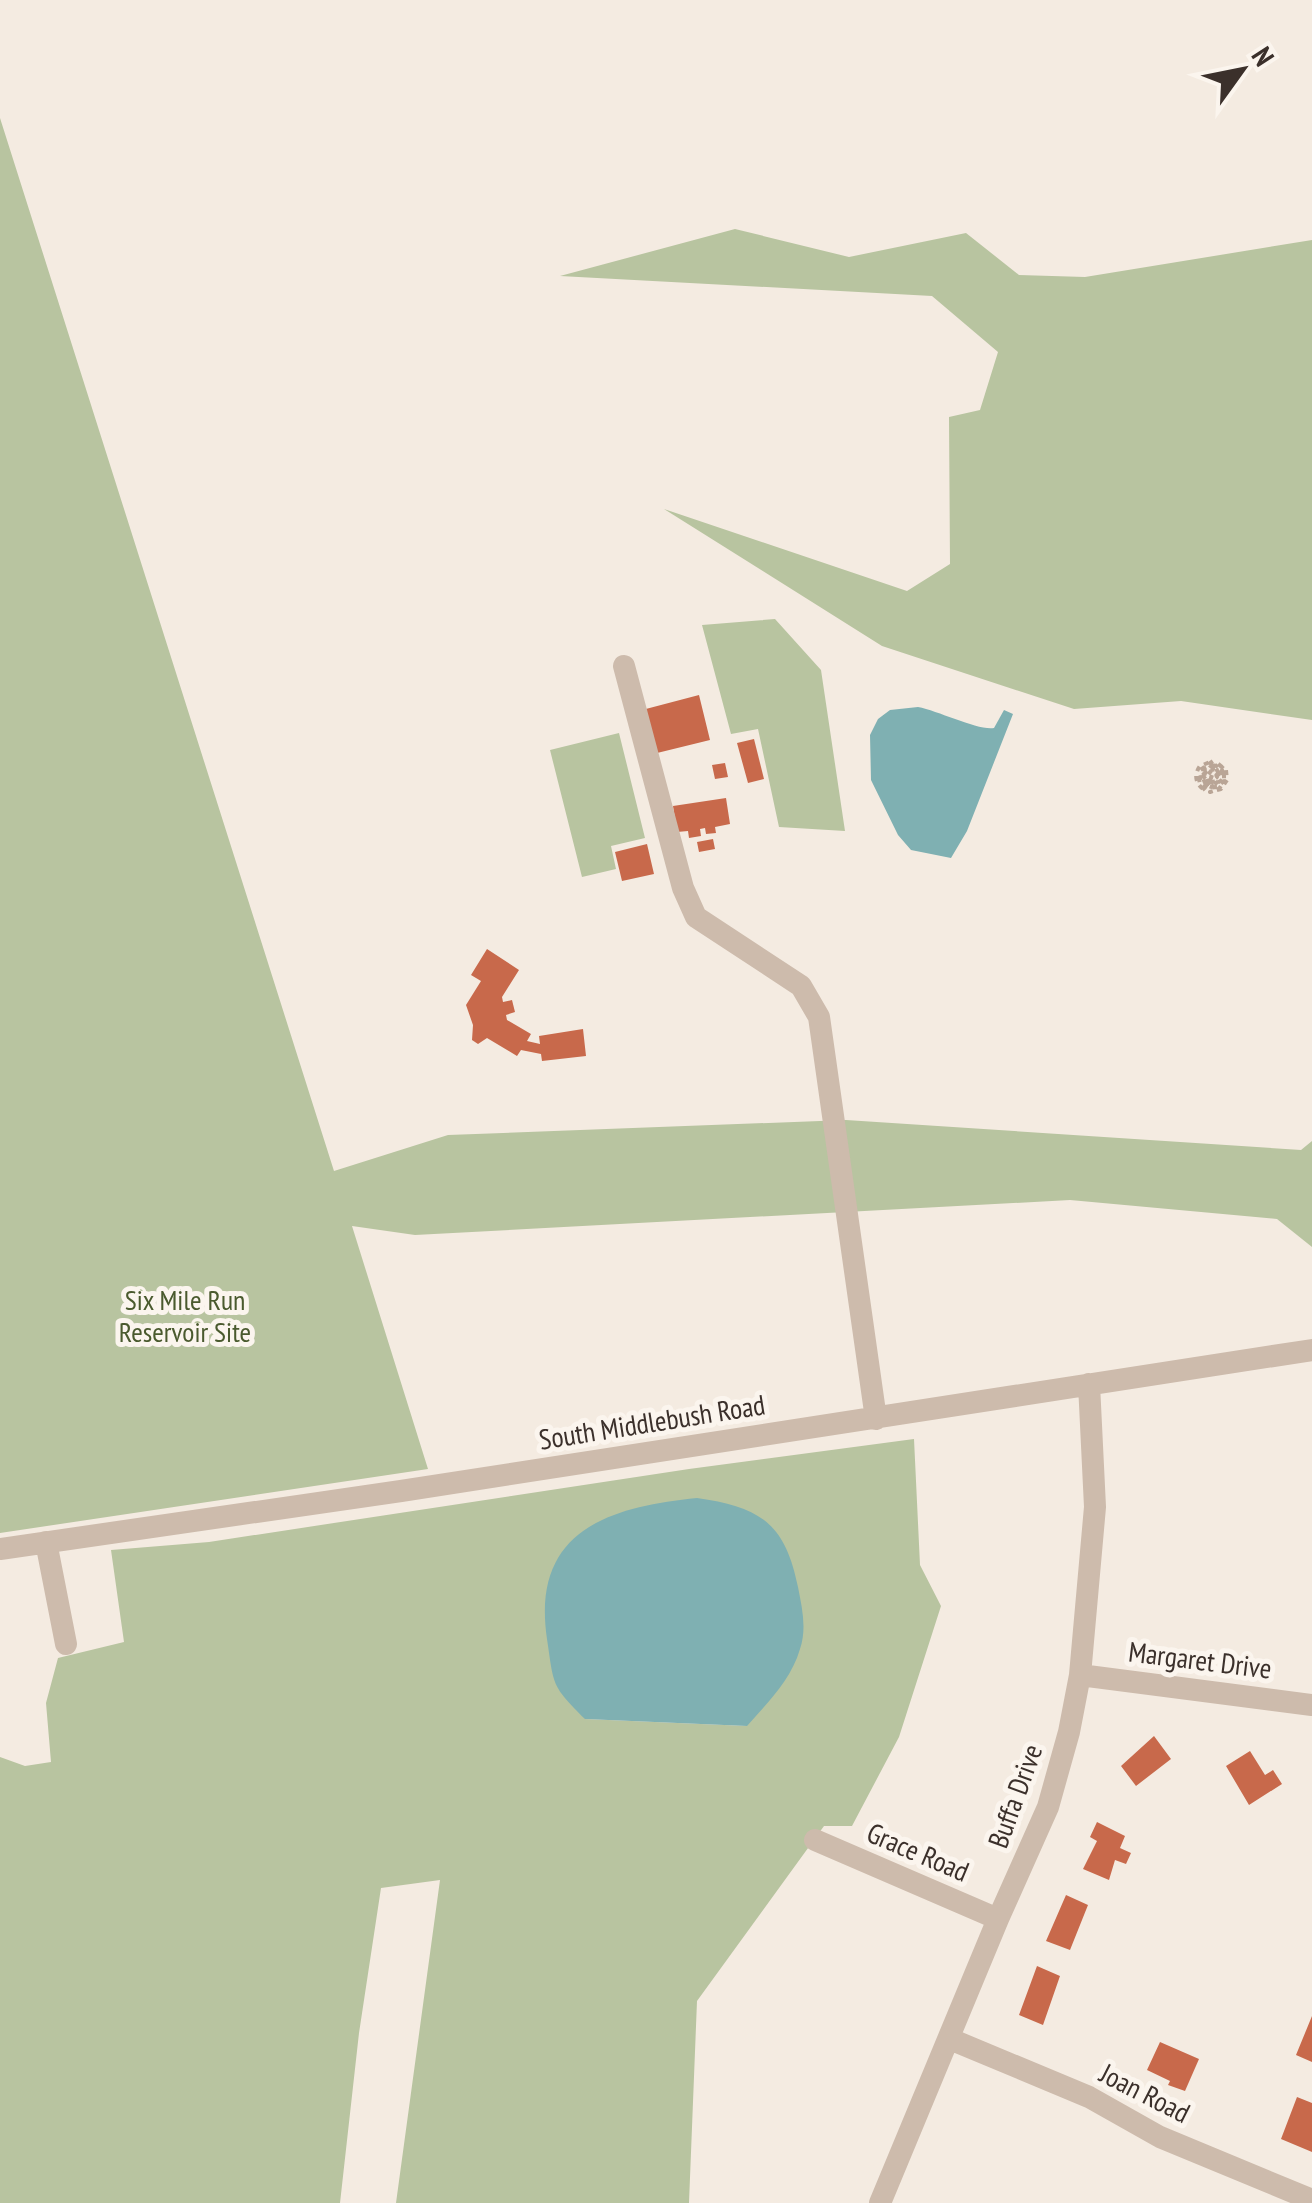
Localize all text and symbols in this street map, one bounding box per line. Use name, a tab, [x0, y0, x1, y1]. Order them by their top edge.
north arrow	[1192, 20, 1292, 120]
text: N	[1244, 40, 1283, 73]
park label: Six Mile Run Reservoir Site	[119, 1281, 251, 1350]
street label: South Middlebush Road	[536, 1385, 768, 1458]
street label: Margaret Drive	[1126, 1632, 1274, 1687]
street label: Buffa Drive	[979, 1739, 1050, 1853]
street label: Grace Road	[862, 1814, 975, 1890]
street label: Joan Road	[1093, 2054, 1196, 2131]

